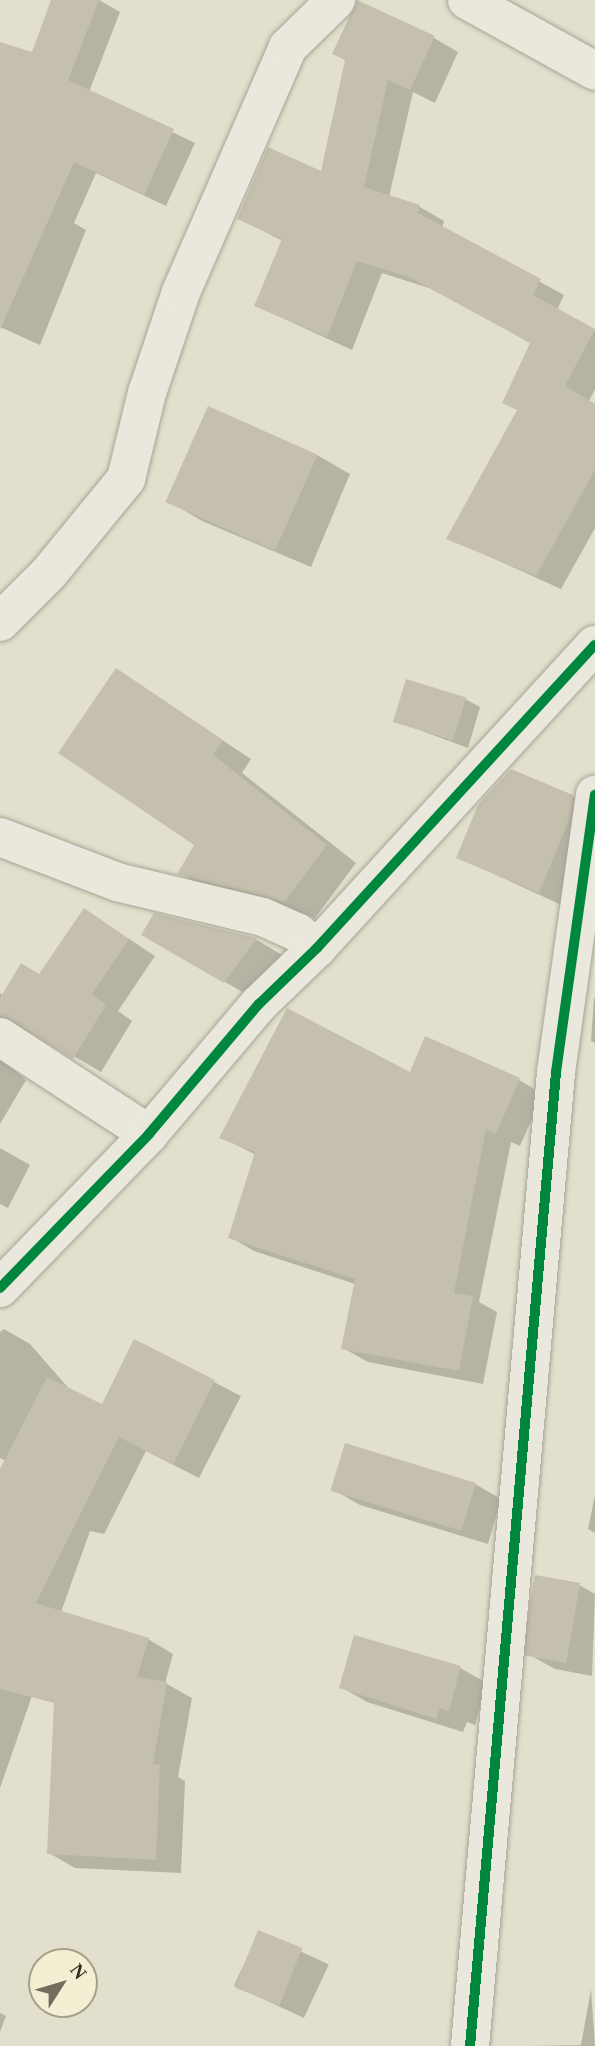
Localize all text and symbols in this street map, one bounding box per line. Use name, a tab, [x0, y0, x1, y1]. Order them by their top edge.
north arrow	[28, 1948, 98, 2018]
text: N	[66, 1959, 91, 1983]

